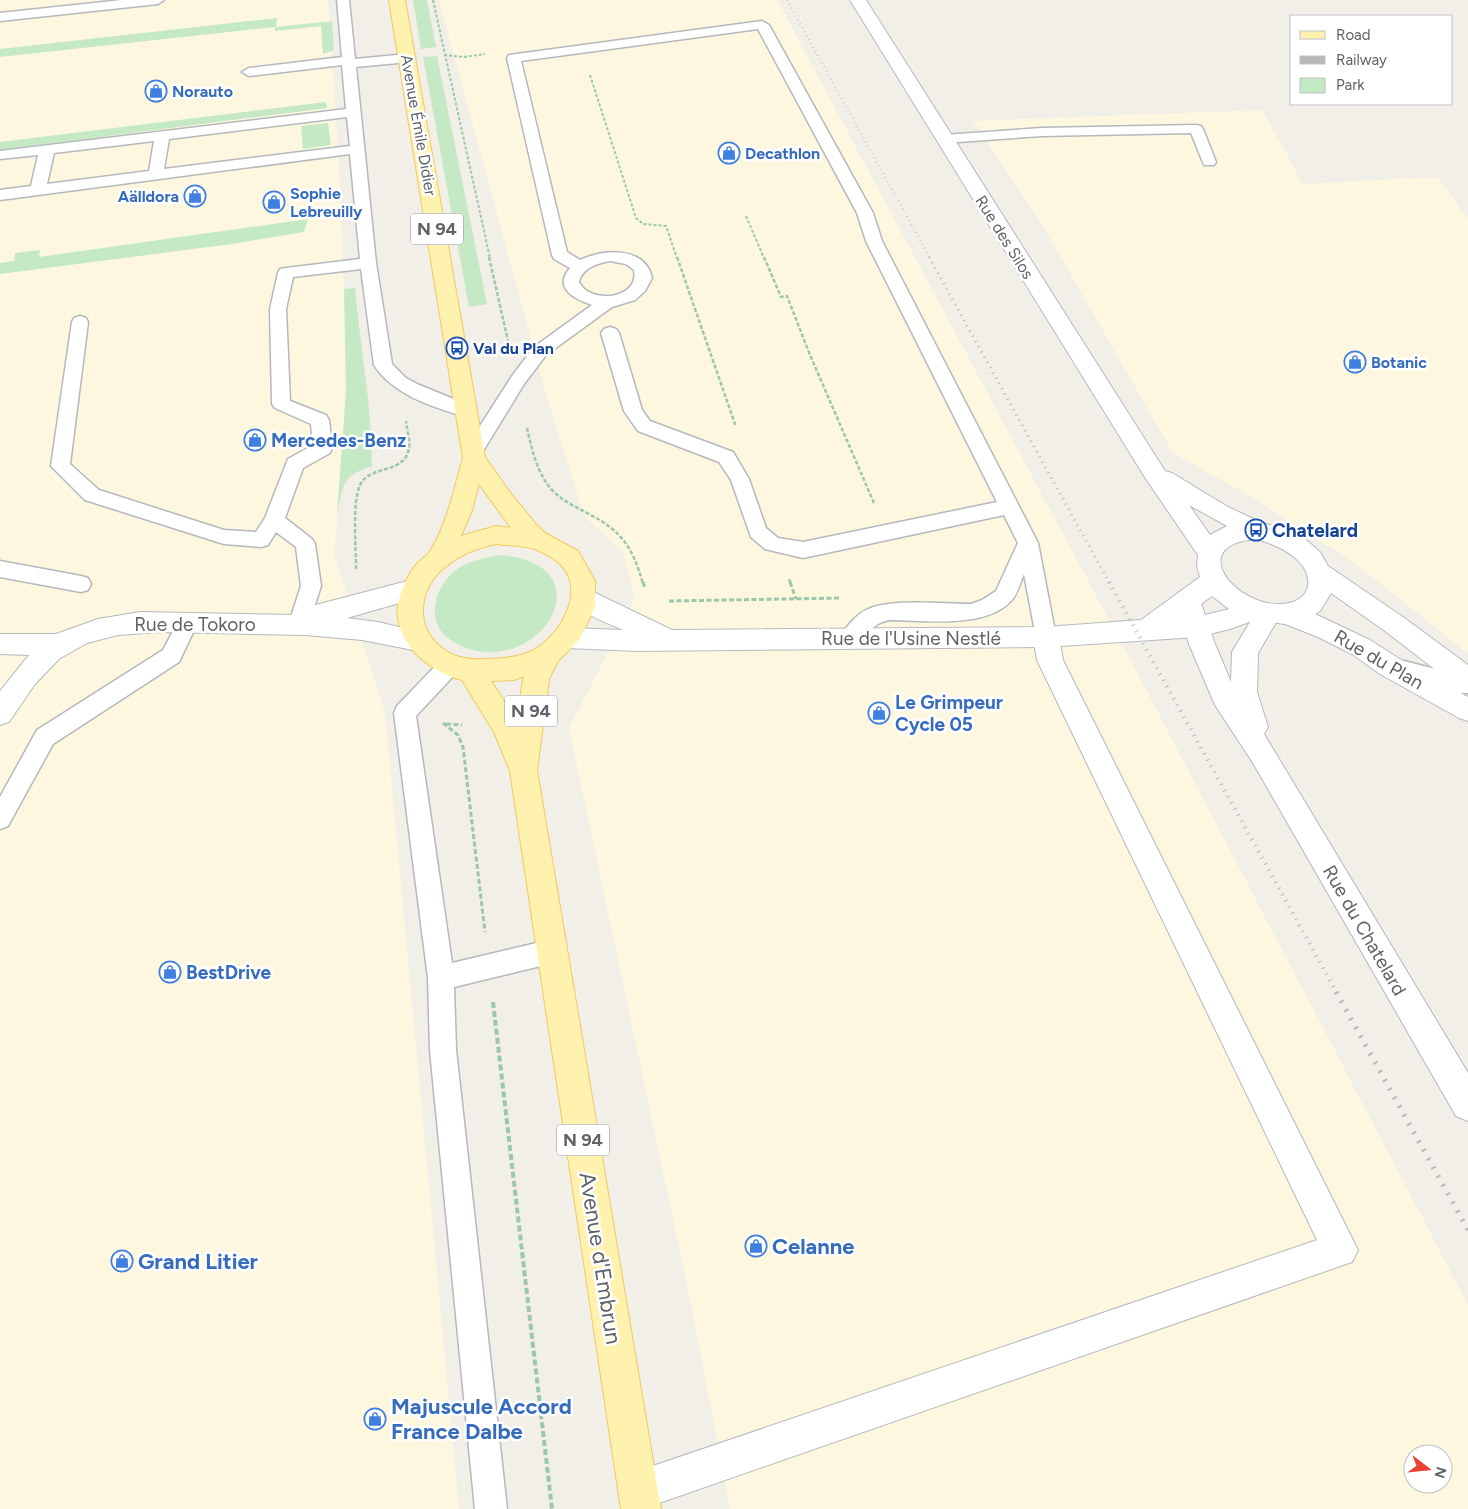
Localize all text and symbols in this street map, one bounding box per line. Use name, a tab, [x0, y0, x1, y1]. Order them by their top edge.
legend	[1290, 15, 1453, 105]
text: Road	[1336, 26, 1371, 44]
text: Railway	[1336, 51, 1387, 69]
street label: Avenue Émile Didier	[397, 53, 440, 198]
text: Park	[1336, 76, 1365, 94]
shop icon: Norauto	[144, 79, 168, 103]
place label: Norauto	[172, 82, 233, 101]
shop icon: Decathlon	[717, 141, 741, 165]
place label: Decathlon	[745, 144, 820, 163]
shop icon: Aälldora	[183, 184, 207, 208]
place label: Sophie Lebreuilly	[290, 184, 363, 221]
place label: Aälldora	[118, 187, 179, 206]
shop icon: Sophie Lebreuilly	[262, 190, 286, 214]
street label: Rue des Silos	[971, 192, 1038, 283]
road number: N 94	[411, 213, 463, 244]
bus stop icon: Val du Plan	[445, 336, 469, 360]
place label: Val du Plan	[473, 339, 554, 358]
shop icon: Botanic	[1343, 350, 1367, 374]
place label: Botanic	[1371, 353, 1427, 372]
shop icon: Mercedes-Benz	[243, 428, 267, 452]
place label: Mercedes-Benz	[271, 429, 406, 452]
bus stop icon: Chatelard	[1244, 518, 1268, 542]
place label: Chatelard	[1272, 519, 1358, 542]
street label: Rue de Tokoro	[134, 613, 256, 636]
street label: Rue du Plan	[1330, 625, 1428, 694]
street label: Rue de l'Usine Nestlé	[821, 627, 1001, 650]
place label: Le Grimpeur Cycle 05	[895, 691, 1003, 736]
road number: N 94	[505, 696, 557, 726]
shop icon: Le Grimpeur Cycle 05	[867, 701, 891, 725]
street label: Rue du Chatelard	[1318, 861, 1411, 1000]
shop icon: BestDrive	[158, 960, 182, 984]
place label: BestDrive	[186, 961, 271, 984]
road number: N 94	[557, 1124, 609, 1156]
street label: Avenue d'Embrun	[574, 1170, 627, 1346]
place label: Celanne	[772, 1233, 854, 1260]
shop icon: Celanne	[744, 1234, 768, 1258]
place label: Grand Litier	[138, 1248, 259, 1275]
shop icon: Grand Litier	[110, 1249, 134, 1273]
place label: Majuscule Accord France Dalbe	[391, 1393, 572, 1445]
shop icon: Majuscule Accord France Dalbe	[363, 1407, 387, 1431]
north arrow	[1403, 1444, 1453, 1494]
text: N	[1430, 1465, 1450, 1480]

